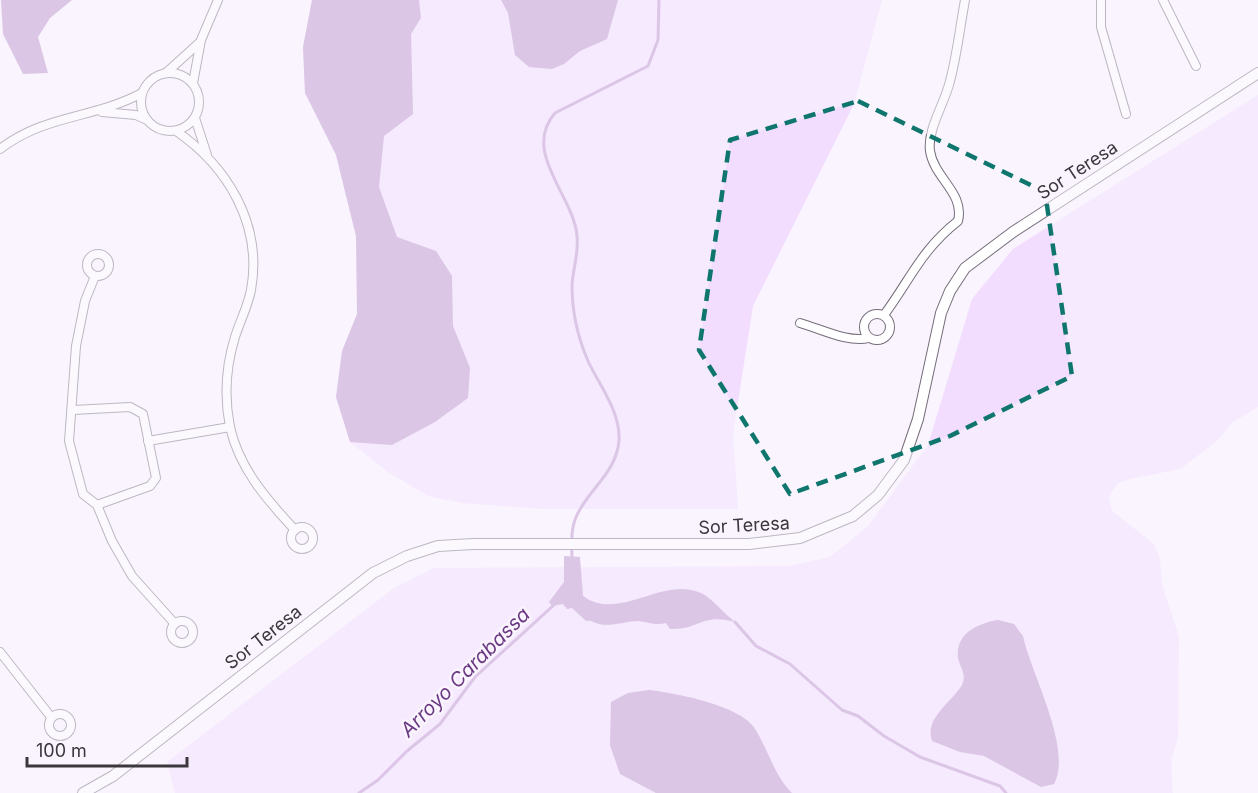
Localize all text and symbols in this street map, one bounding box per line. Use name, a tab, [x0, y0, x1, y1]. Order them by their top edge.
street label: Sor Teresa	[1033, 136, 1121, 204]
street label: Sor Teresa	[698, 512, 790, 538]
street label: Sor Teresa	[220, 601, 306, 673]
water label: Arroyo Carabassa	[395, 602, 535, 742]
scale bar	[27, 730, 188, 768]
text: 100 m	[36, 740, 87, 761]

